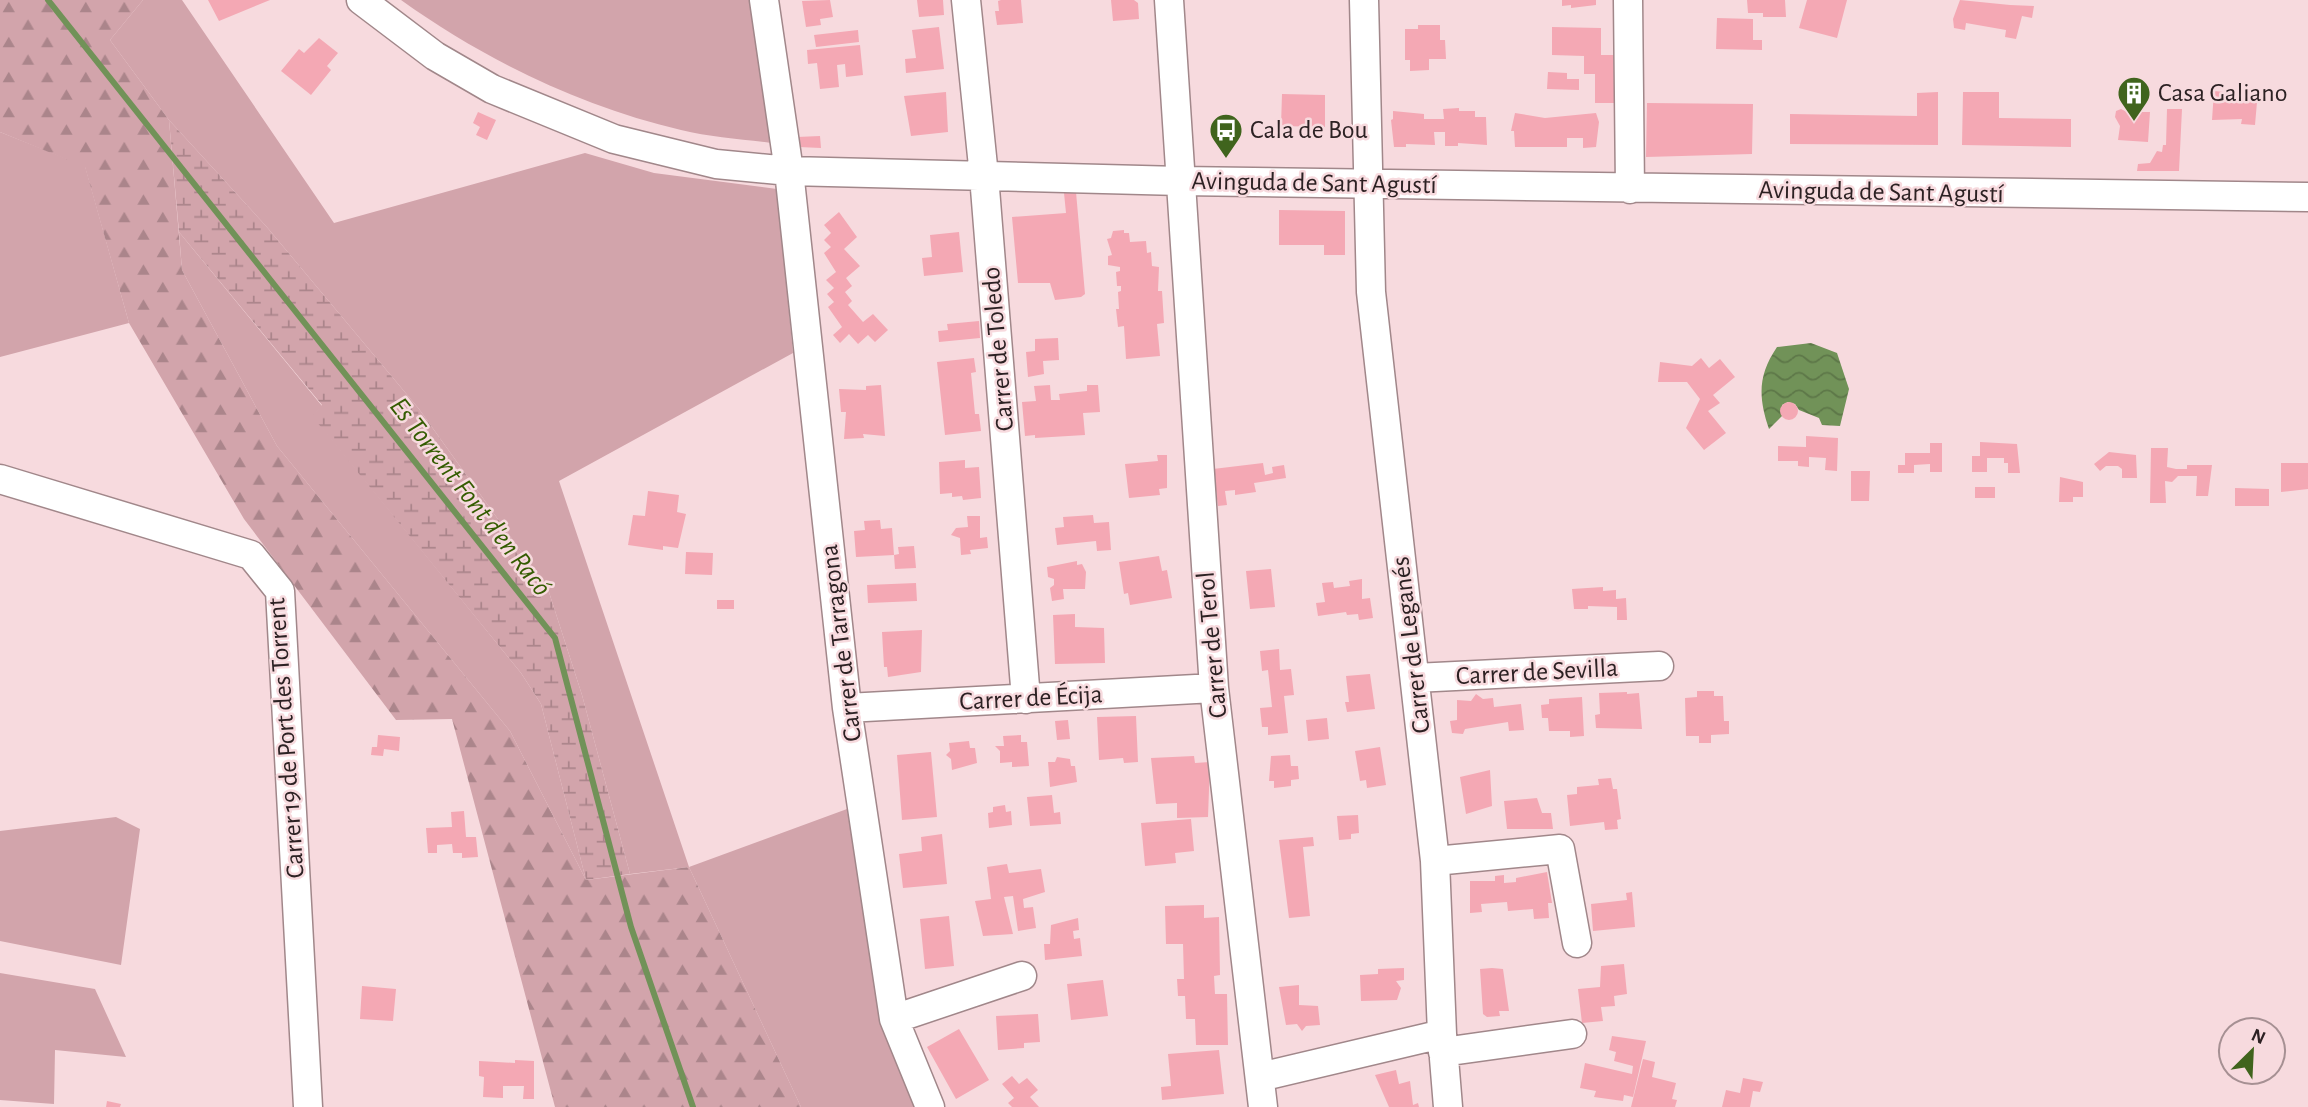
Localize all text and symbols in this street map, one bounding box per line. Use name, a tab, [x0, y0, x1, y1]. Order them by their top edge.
building icon: Casa Galiano	[2115, 74, 2153, 123]
place label: Casa Galiano	[2158, 80, 2287, 106]
bus stop icon: Cala de Bou	[1207, 111, 1245, 160]
place label: Cala de Bou	[1250, 117, 1368, 143]
street label: Avinguda de Sant Agustí	[1191, 168, 1438, 198]
street label: Avinguda de Sant Agustí	[1758, 177, 2005, 207]
street label: Carrer de Toledo	[978, 266, 1018, 432]
water label: Es Torrent Font d'en Racó	[384, 393, 556, 601]
street label: Carrer de Tarragona	[816, 543, 866, 743]
street label: Carrer de Leganés	[1387, 555, 1435, 735]
street label: Carrer de Terol	[1193, 571, 1231, 719]
street label: Carrer 19 de Port des Torrent	[263, 597, 309, 879]
street label: Carrer de Sevilla	[1455, 655, 1619, 689]
street label: Carrer de Écija	[959, 679, 1103, 715]
north arrow	[2217, 1016, 2287, 1086]
text: N	[2248, 1025, 2268, 1048]

